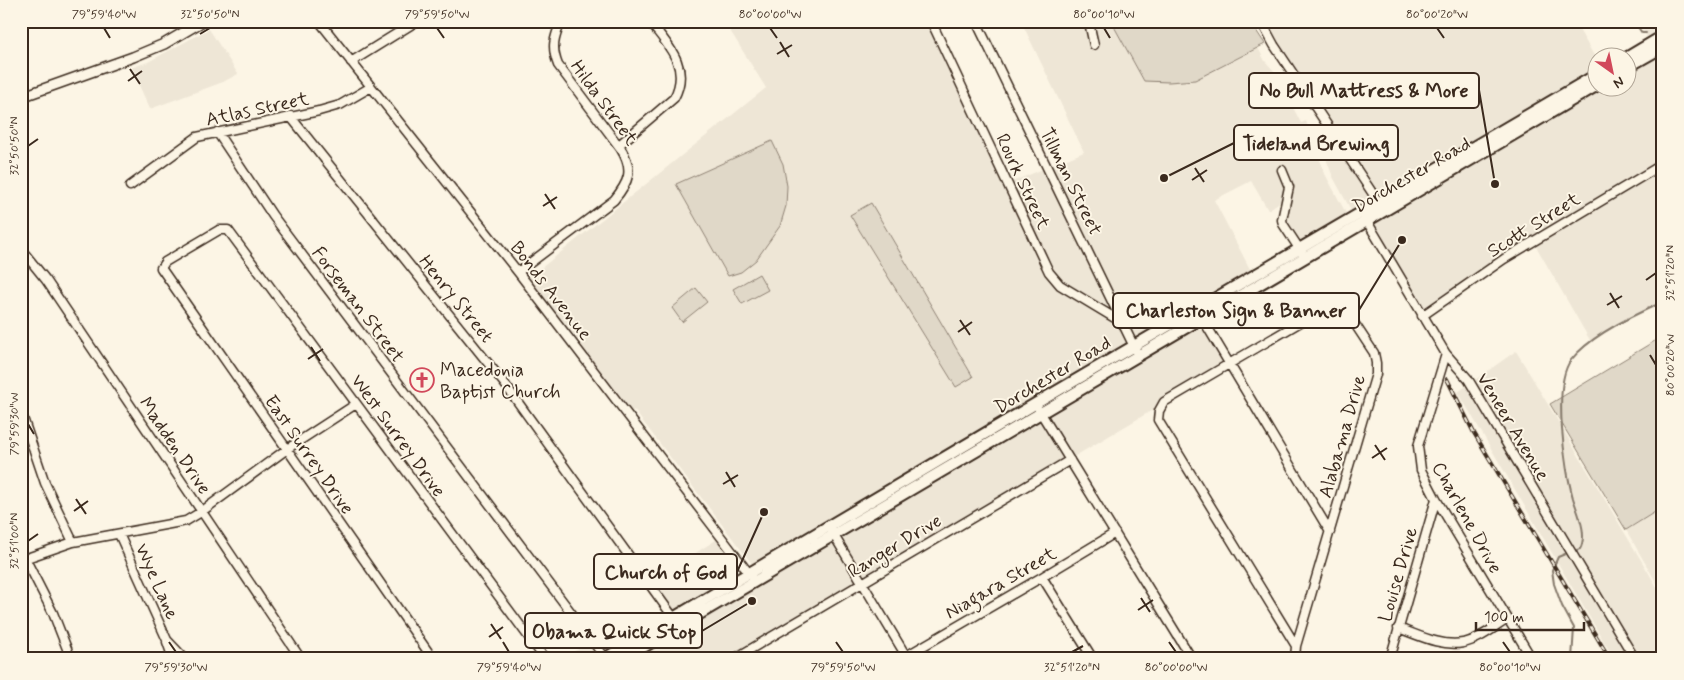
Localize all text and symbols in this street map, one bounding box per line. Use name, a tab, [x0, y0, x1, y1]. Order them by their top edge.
text: 79°59'40"W	[72, 7, 136, 23]
text: 32°50'50"N	[181, 7, 239, 23]
text: 79°59'50"W	[405, 7, 469, 23]
text: 80°00'00"W	[739, 7, 801, 23]
text: 80°00'10"W	[1073, 7, 1135, 23]
text: 80°00'20"W	[1406, 7, 1468, 23]
north arrow	[1586, 48, 1636, 98]
street label: Hilda Street	[564, 55, 643, 151]
text: N	[1610, 72, 1627, 92]
callout: No Bull Mattress & More	[1249, 73, 1479, 108]
text: No Bull Mattress & More	[1260, 78, 1468, 105]
street label: Atlas Street	[204, 86, 311, 133]
text: 32°50'50"N	[7, 117, 23, 175]
street label: Tillman Street	[1034, 124, 1108, 240]
callout: Tideland Brewing	[1234, 125, 1398, 160]
street label: Rourk Street	[990, 130, 1056, 234]
text: Tideland Brewing	[1242, 131, 1390, 158]
street label: Dorchester Road	[1348, 131, 1475, 219]
street label: Scott Street	[1483, 187, 1585, 264]
street label: Bonds Avenue	[504, 236, 597, 346]
street label: Forseman Street	[306, 242, 410, 368]
text: 32°51'20"N	[1663, 245, 1679, 301]
street label: Henry Street	[412, 250, 499, 349]
callout: Charleston Sign & Banner	[1113, 293, 1359, 328]
text: Charleston Sign & Banner	[1125, 298, 1347, 327]
street label: Dorchester Road	[990, 330, 1116, 420]
text: 80°00'20"W	[1663, 334, 1679, 396]
place label: Macedonia Baptist Church	[440, 358, 561, 405]
church icon: Macedonia Baptist Church	[409, 367, 435, 393]
street label: Veneer Avenue	[1471, 368, 1555, 486]
street label: West Surrey Drive	[344, 369, 451, 503]
street label: Alabama Drive	[1313, 372, 1372, 501]
street label: East Surrey Drive	[257, 390, 359, 520]
text: 79°59'30"W	[7, 392, 23, 455]
street label: Madden Drive	[133, 392, 217, 499]
street label: Charlene Drive	[1426, 457, 1508, 578]
street label: Ranger Drive	[843, 508, 947, 586]
text: 32°51'00"N	[7, 513, 23, 569]
street label: Louise Drive	[1373, 524, 1424, 625]
street label: Wye Lane	[129, 540, 184, 623]
street label: Niagara Street	[941, 541, 1062, 628]
callout: Church of God	[594, 554, 737, 589]
text: Church of God	[604, 560, 728, 587]
scale bar	[1476, 600, 1584, 632]
text: 100 m	[1484, 608, 1524, 628]
callout: Obama Quick Stop	[525, 613, 702, 648]
text: Obama Quick Stop	[532, 619, 696, 646]
text: 79°59'30"W	[145, 660, 208, 676]
text: 79°59'40"W	[477, 660, 541, 676]
text: 79°59'50"W	[811, 660, 875, 676]
text: 32°51'20"N	[1044, 660, 1100, 676]
text: 80°00'00"W	[1145, 660, 1207, 676]
text: 80°00'10"W	[1479, 660, 1541, 676]

